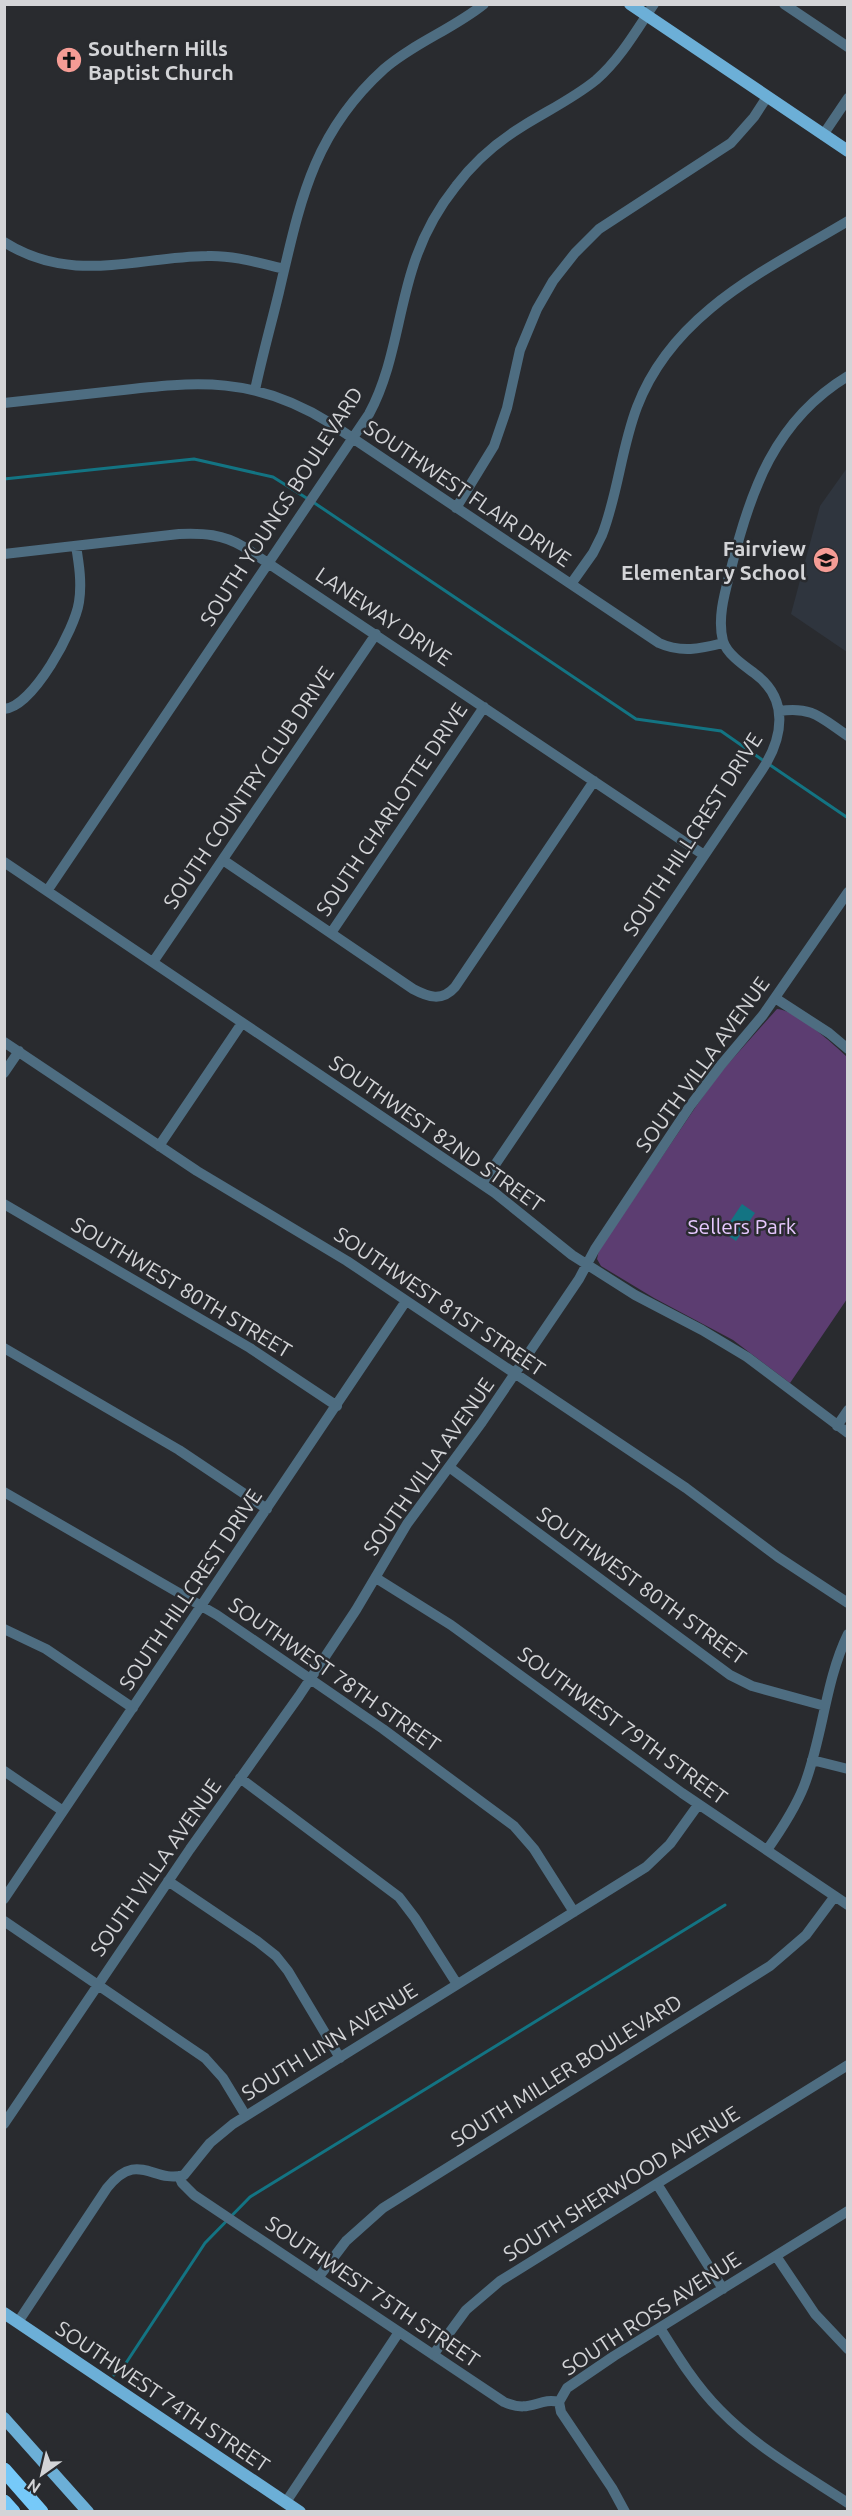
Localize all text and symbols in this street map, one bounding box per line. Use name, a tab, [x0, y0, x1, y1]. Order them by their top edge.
place label: Southern Hills Baptist Church	[88, 36, 234, 84]
church icon: Southern Hills Baptist Church	[54, 45, 84, 75]
street label: SOUTH YOUNGS BOULEVARD	[195, 382, 367, 630]
street label: SOUTHWEST FLAIR DRIVE	[360, 415, 576, 571]
place label: Fairview Elementary School	[621, 536, 807, 584]
school or university icon: Fairview Elementary School	[811, 545, 841, 575]
street label: LANEWAY DRIVE	[312, 562, 456, 670]
street label: SOUTH COUNTRY CLUB DRIVE	[158, 661, 338, 913]
street label: SOUTH CHARLOTTE DRIVE	[311, 698, 471, 920]
street label: SOUTH HILLCREST DRIVE	[617, 728, 767, 940]
street label: SOUTH VILLA AVENUE	[630, 972, 774, 1156]
street label: SOUTHWEST 82ND STREET	[325, 1050, 549, 1216]
street label: SOUTHWEST 80TH STREET	[68, 1212, 297, 1362]
park label: Sellers Park	[688, 1214, 797, 1238]
street label: SOUTHWEST 81ST STREET	[330, 1222, 550, 1381]
street label: SOUTH VILLA AVENUE	[358, 1373, 498, 1559]
street label: SOUTH HILLCREST DRIVE	[114, 1484, 266, 1694]
street label: SOUTHWEST 80TH STREET	[533, 1501, 751, 1669]
street label: SOUTHWEST 78TH STREET	[225, 1592, 446, 1756]
street label: SOUTHWEST 79TH STREET	[514, 1641, 732, 1809]
street label: SOUTH VILLA AVENUE	[85, 1774, 225, 1960]
street label: SOUTH LINN AVENUE	[237, 1977, 421, 2105]
street label: SOUTH MILLER BOULEVARD	[446, 1989, 686, 2151]
street label: SOUTH SHERWOOD AVENUE	[499, 2100, 743, 2266]
street label: SOUTHWEST 75TH STREET	[262, 2210, 485, 2372]
street label: SOUTH ROSS AVENUE	[557, 2246, 745, 2380]
street label: SOUTHWEST 74TH STREET	[52, 2315, 275, 2477]
north arrow	[12, 2444, 72, 2504]
text: N	[24, 2476, 44, 2497]

